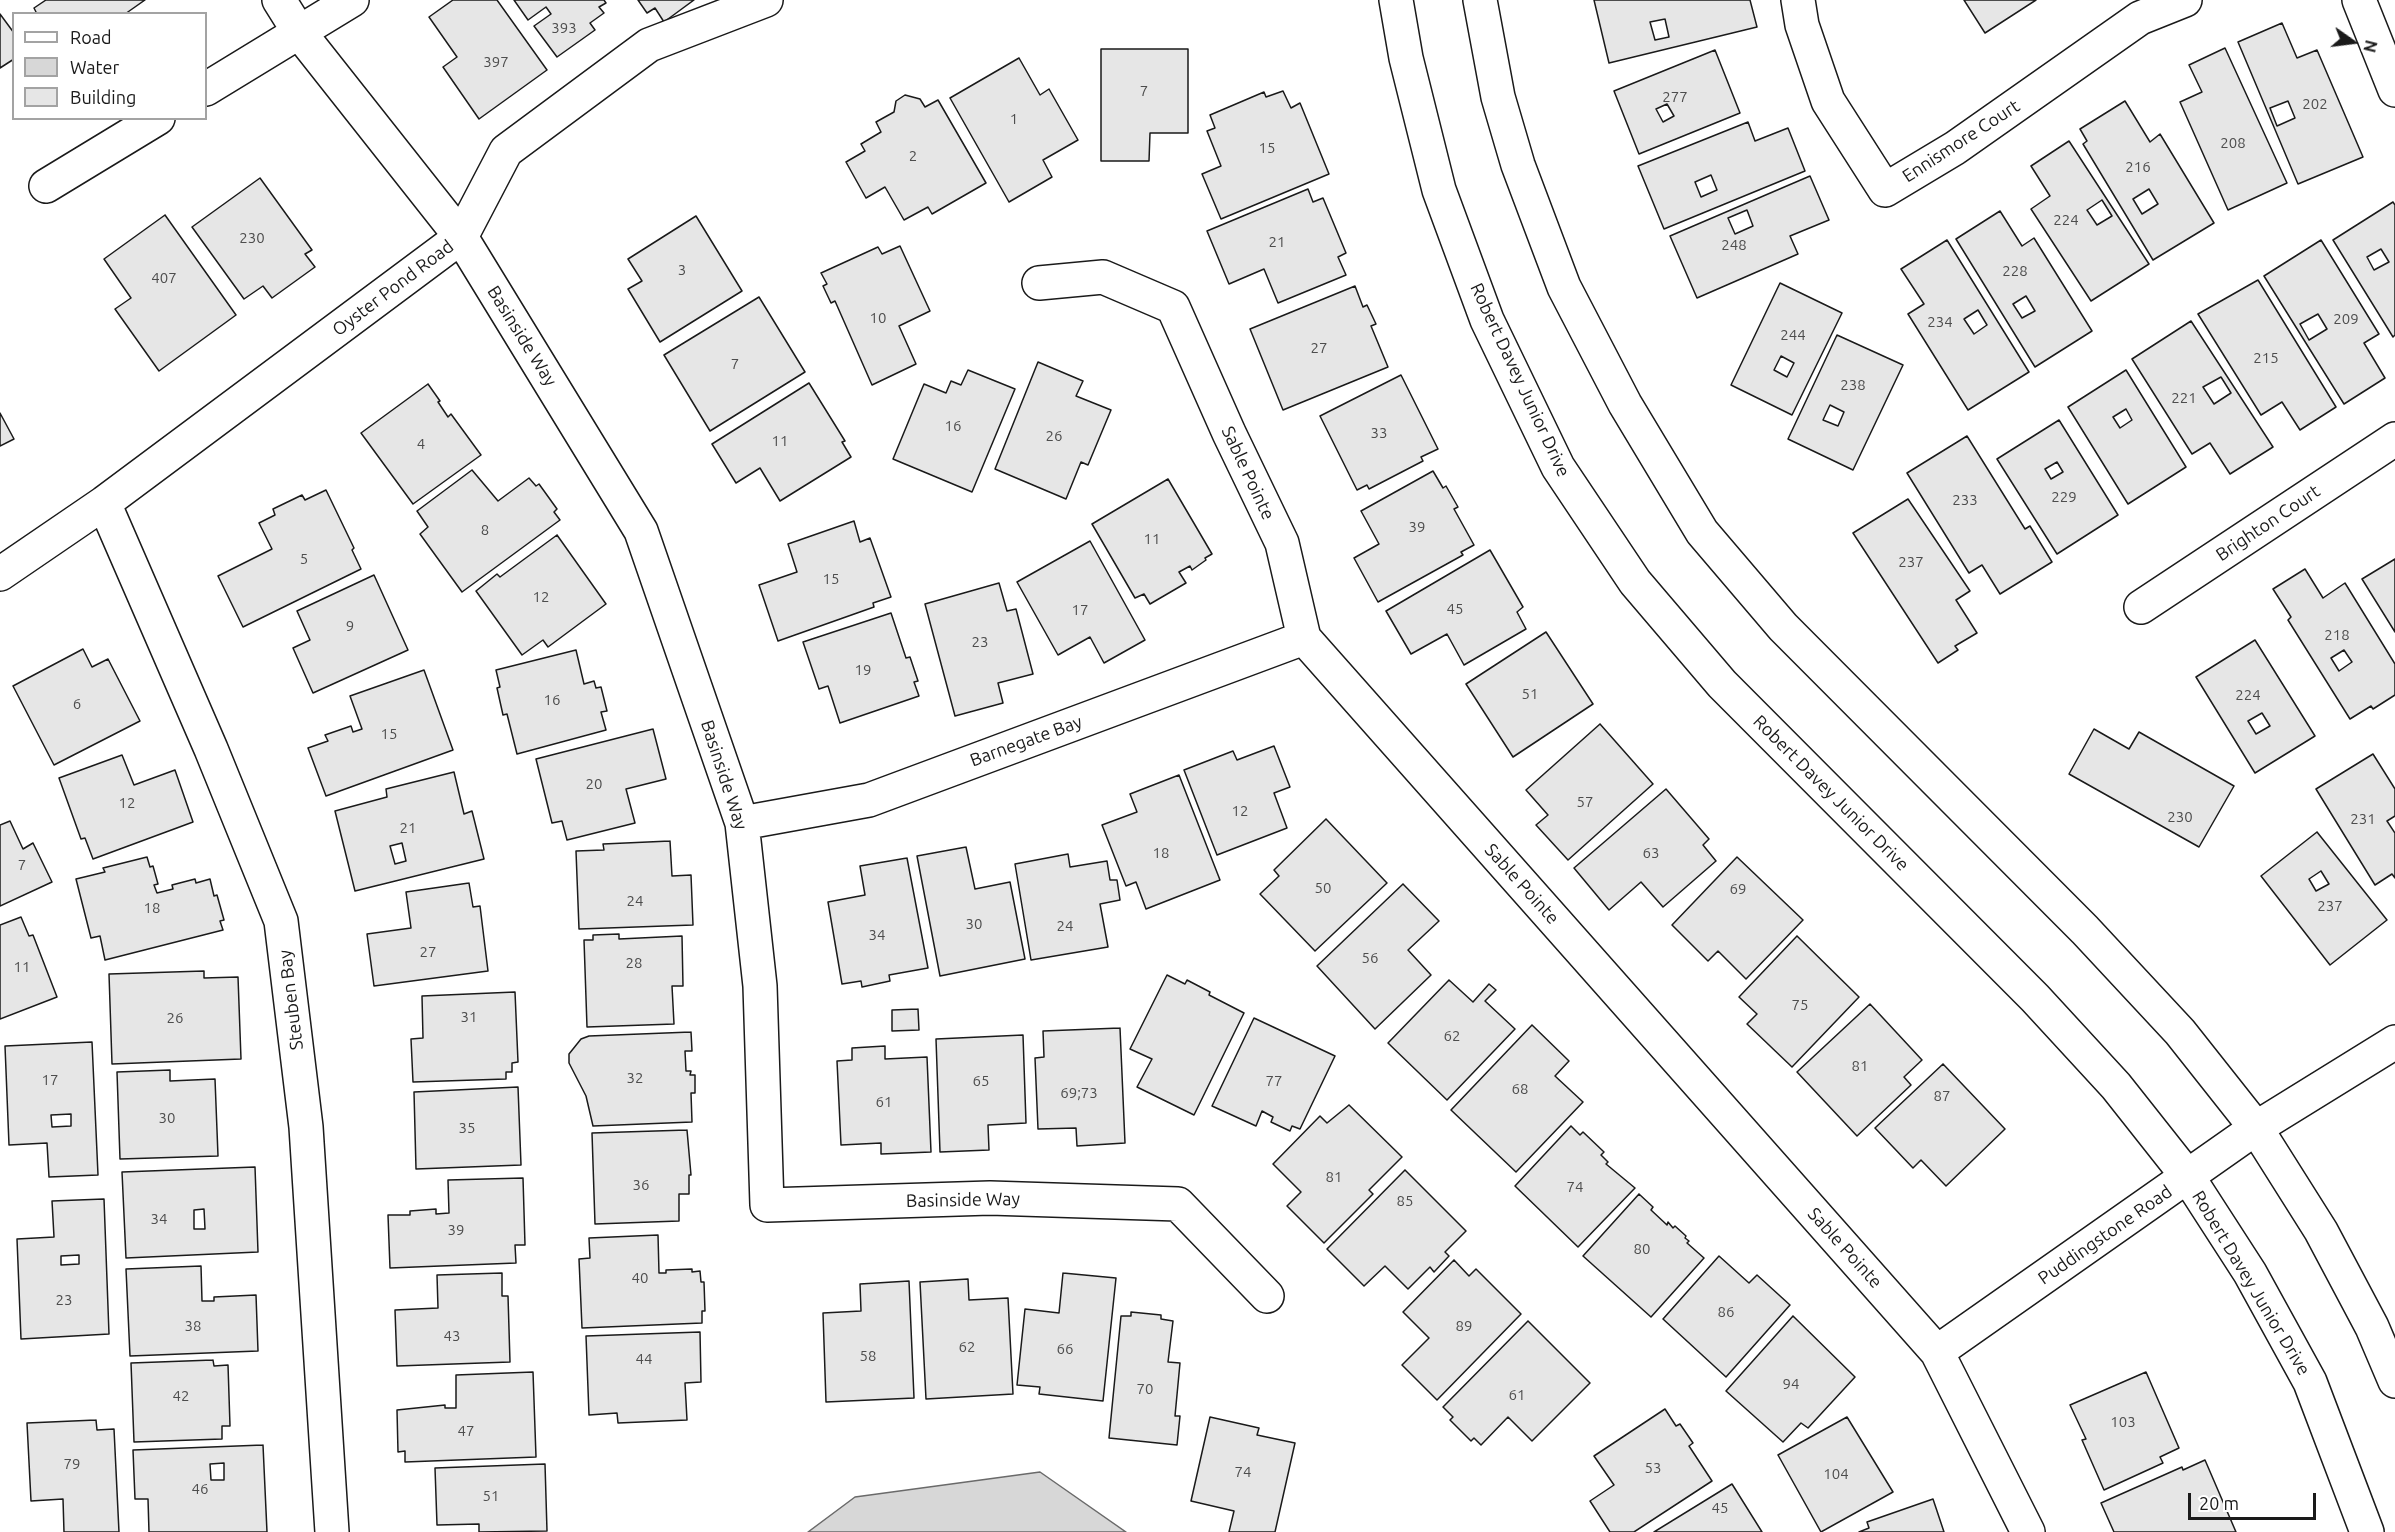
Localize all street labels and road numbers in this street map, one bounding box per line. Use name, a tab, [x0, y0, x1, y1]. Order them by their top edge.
street label: Ennismore Court	[1898, 95, 2024, 187]
street label: Oyster Pond Road	[328, 235, 458, 341]
street label: Robert Davey Junior Drive	[1466, 280, 1574, 480]
street label: Basinside Way	[483, 282, 561, 390]
street label: Sable Pointe	[1217, 423, 1279, 523]
street label: Brighton Court	[2212, 480, 2324, 566]
street label: Barnegate Bay	[967, 711, 1085, 771]
street label: Robert Davey Junior Drive	[1749, 711, 1913, 875]
street label: Basinside Way	[696, 717, 752, 833]
street label: Sable Pointe	[1480, 839, 1564, 929]
street label: Steuben Bay	[274, 949, 308, 1051]
street label: Puddingstone Road	[2034, 1181, 2176, 1289]
street label: Robert Davey Junior Drive	[2187, 1187, 2315, 1379]
street label: Basinside Way	[906, 1188, 1020, 1212]
street label: Sable Pointe	[1803, 1203, 1887, 1293]

